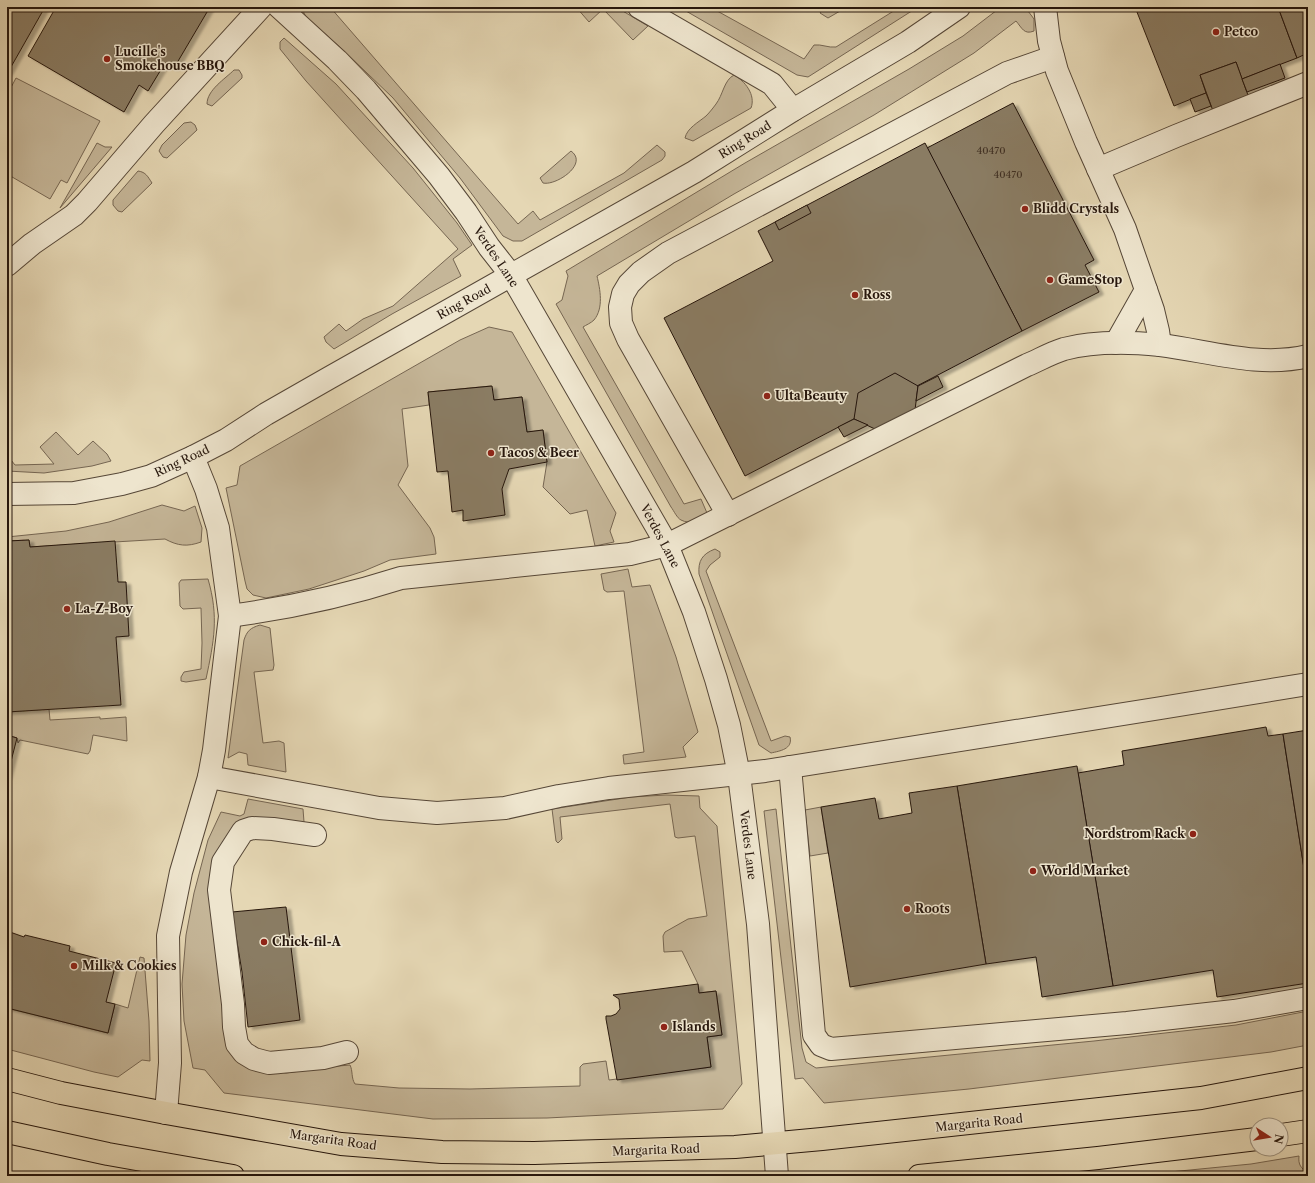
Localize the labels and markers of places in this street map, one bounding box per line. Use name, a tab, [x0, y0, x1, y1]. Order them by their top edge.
place label: Petco	[1224, 24, 1259, 39]
marker: Petco	[1211, 27, 1221, 37]
place label: Lucille's Smokehouse BBQ	[115, 44, 225, 73]
marker: Lucille's Smokehouse BBQ	[102, 54, 112, 64]
place label: Blidd Crystals	[1033, 201, 1120, 216]
marker: Blidd Crystals	[1020, 204, 1030, 214]
place label: GameStop	[1058, 272, 1122, 287]
marker: GameStop	[1045, 275, 1055, 285]
place label: Ross	[863, 287, 891, 302]
marker: Ross	[850, 290, 860, 300]
place label: Ulta Beauty	[775, 388, 847, 403]
marker: Ulta Beauty	[762, 391, 772, 401]
place label: Tacos & Beer	[499, 445, 579, 460]
marker: Tacos & Beer	[486, 448, 496, 458]
place label: La-Z-Boy	[75, 601, 134, 616]
marker: La-Z-Boy	[62, 604, 72, 614]
place label: Nordstrom Rack	[1084, 826, 1186, 841]
marker: Nordstrom Rack	[1188, 829, 1198, 839]
place label: World Market	[1040, 863, 1128, 878]
marker: World Market	[1028, 866, 1038, 876]
place label: Roots	[915, 901, 950, 916]
marker: Roots	[902, 904, 912, 914]
place label: Chick-fil-A	[272, 934, 342, 949]
marker: Chick-fil-A	[259, 937, 269, 947]
place label: Milk & Cookies	[82, 958, 177, 973]
marker: Milk & Cookies	[69, 961, 79, 971]
place label: Islands	[672, 1019, 716, 1034]
marker: Islands	[659, 1022, 669, 1032]

